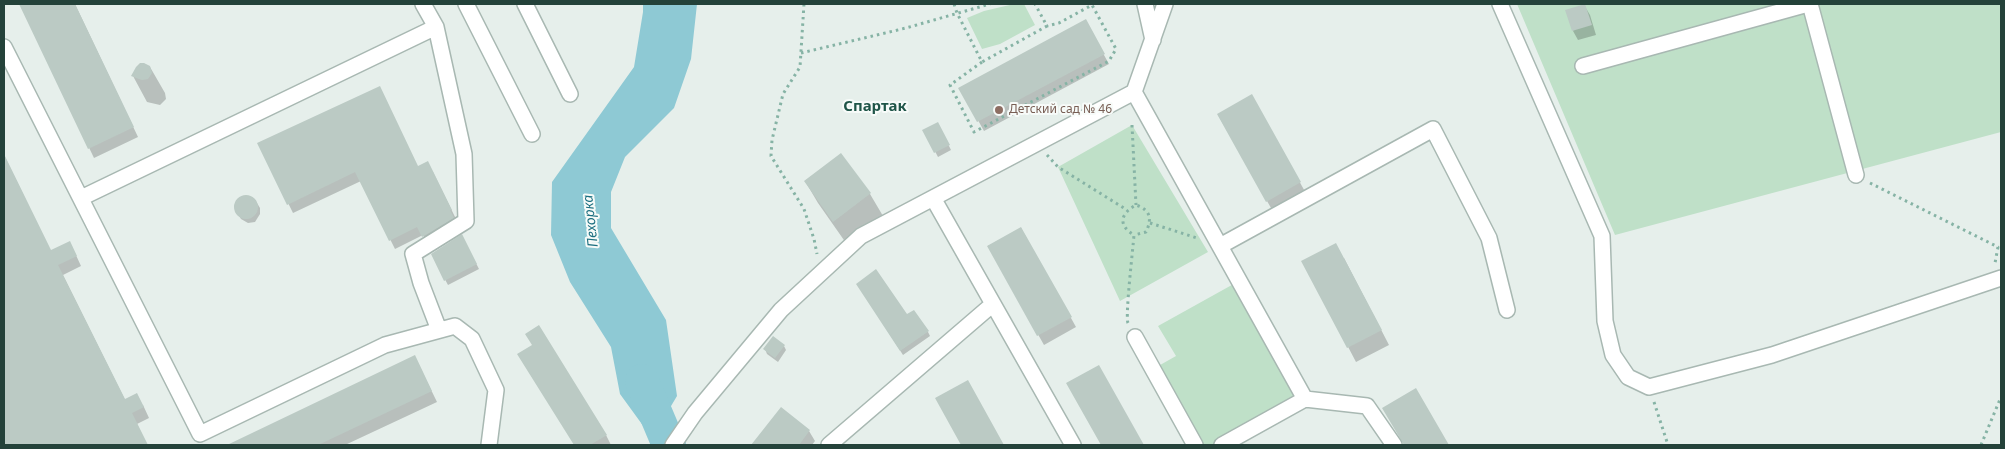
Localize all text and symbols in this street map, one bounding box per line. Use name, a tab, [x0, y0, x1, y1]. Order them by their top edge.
district label: Спартак	[843, 98, 907, 116]
place label: Детский сад № 46	[1009, 103, 1112, 117]
marker: Детский сад № 46	[993, 104, 1005, 116]
water label: Пехорка	[580, 194, 602, 248]

